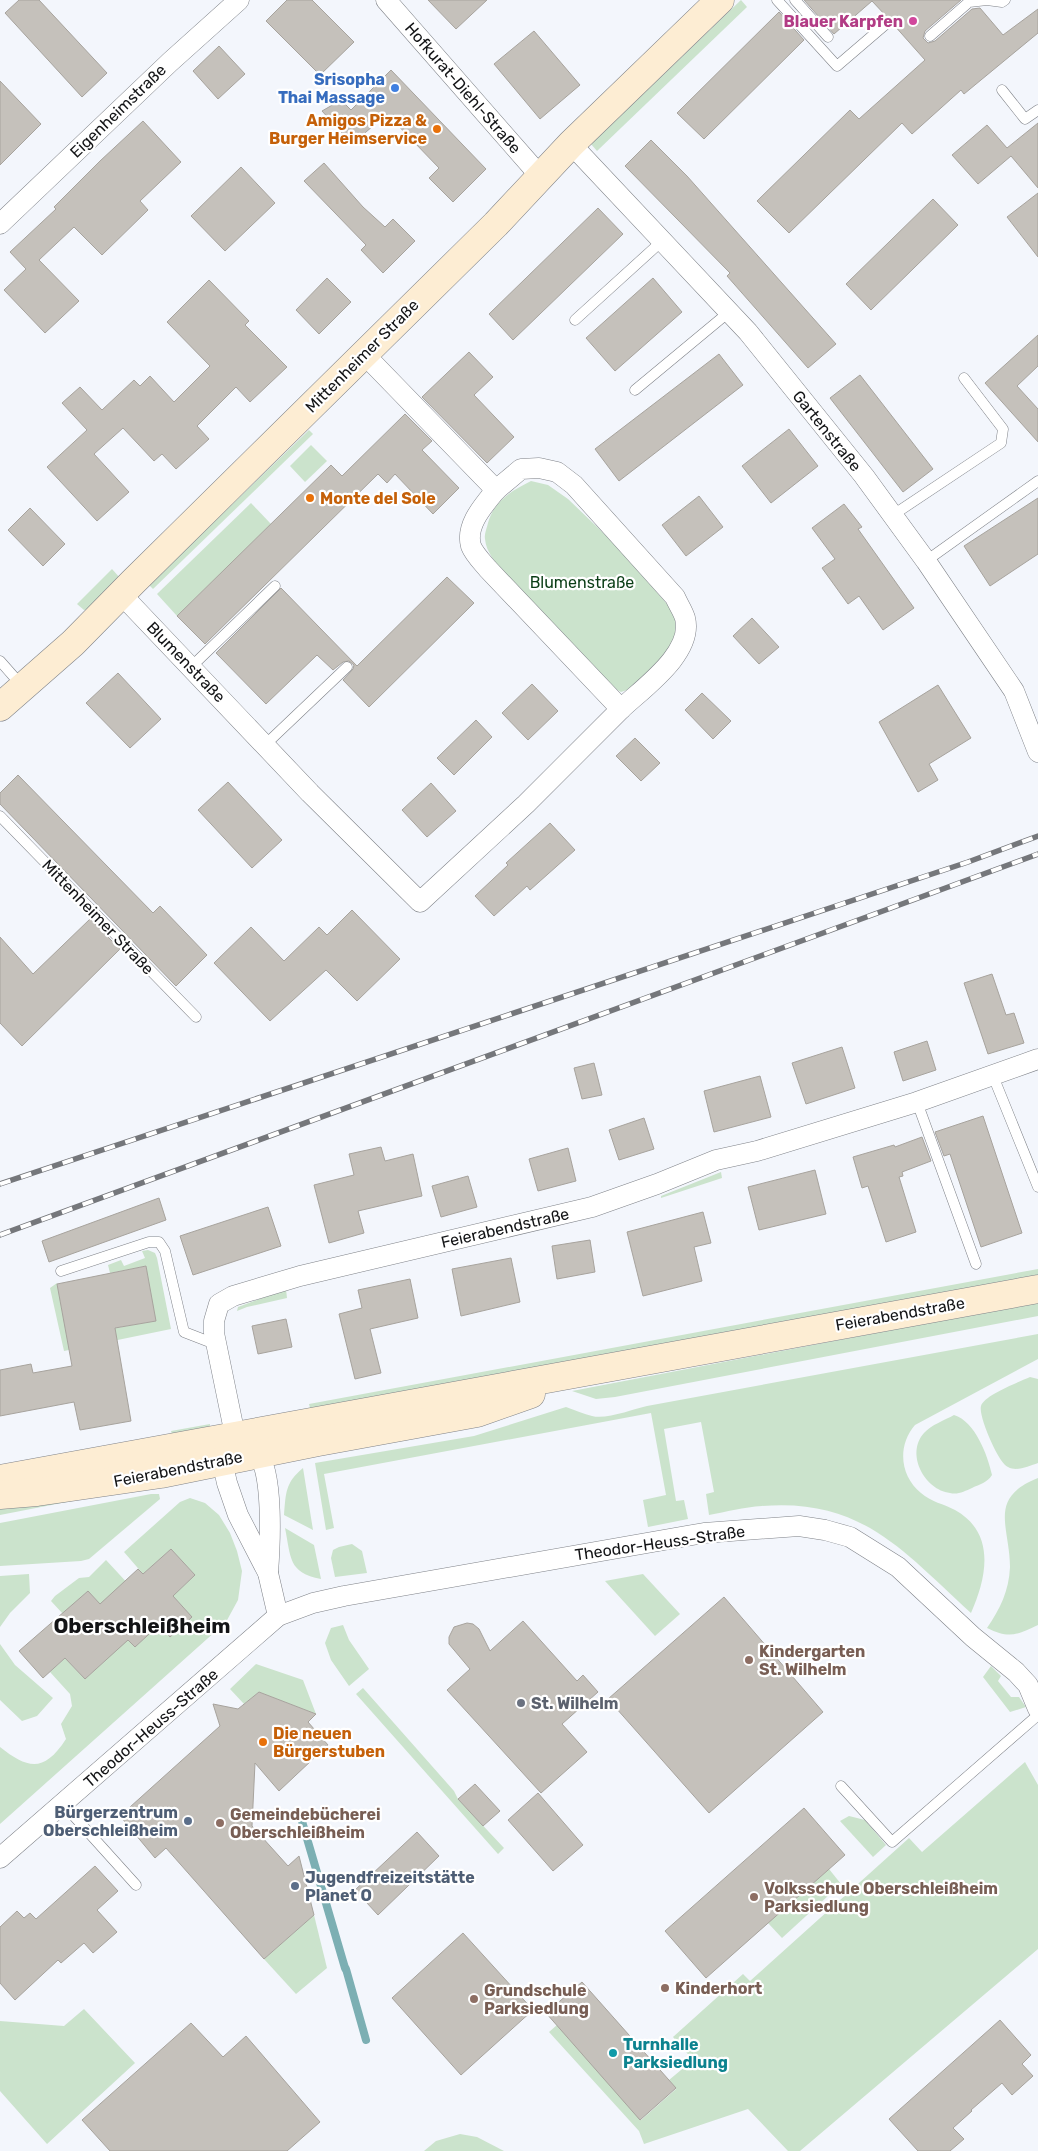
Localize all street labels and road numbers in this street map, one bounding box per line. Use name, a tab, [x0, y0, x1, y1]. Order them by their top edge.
street label: Hofkurat-Diehl-Straße	[401, 19, 525, 157]
street label: Eigenheimstraße	[66, 60, 170, 162]
street label: Mittenheimer Straße	[301, 295, 423, 417]
street label: Gartenstraße	[789, 387, 865, 475]
street label: Blumenstraße	[143, 618, 229, 706]
street label: Mittenheimer Straße	[38, 856, 158, 978]
street label: Feierabendstraße	[439, 1204, 571, 1252]
street label: Feierabendstraße	[834, 1293, 966, 1335]
street label: Feierabendstraße	[112, 1447, 244, 1491]
street label: Theodor-Heuss-Straße	[574, 1522, 746, 1564]
street label: Theodor-Heuss-Straße	[80, 1665, 222, 1791]

